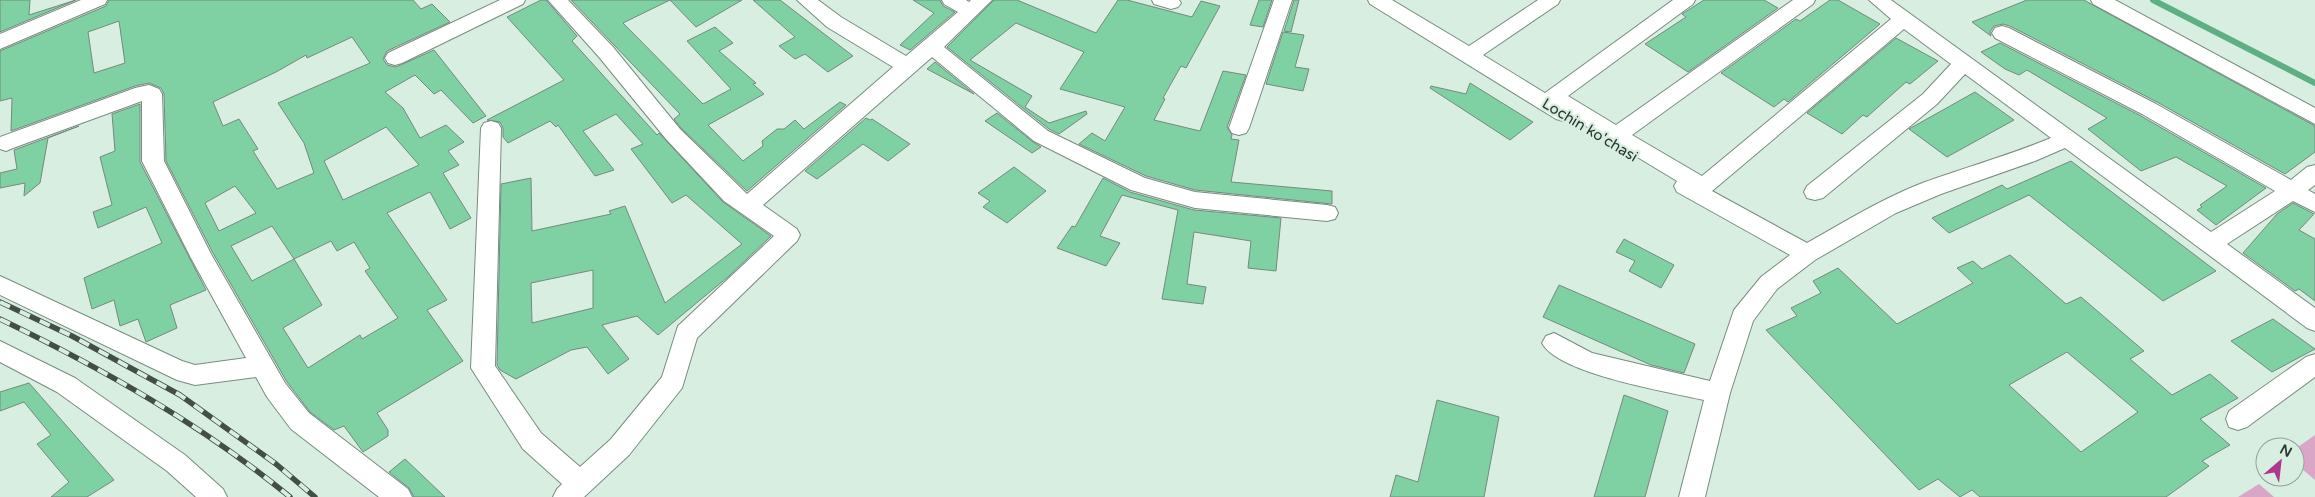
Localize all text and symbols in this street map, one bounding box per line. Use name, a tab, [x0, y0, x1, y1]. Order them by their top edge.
street label: Lochin ko'chasi	[1539, 94, 1641, 166]
north arrow	[2255, 437, 2305, 487]
text: N	[2277, 441, 2295, 461]

